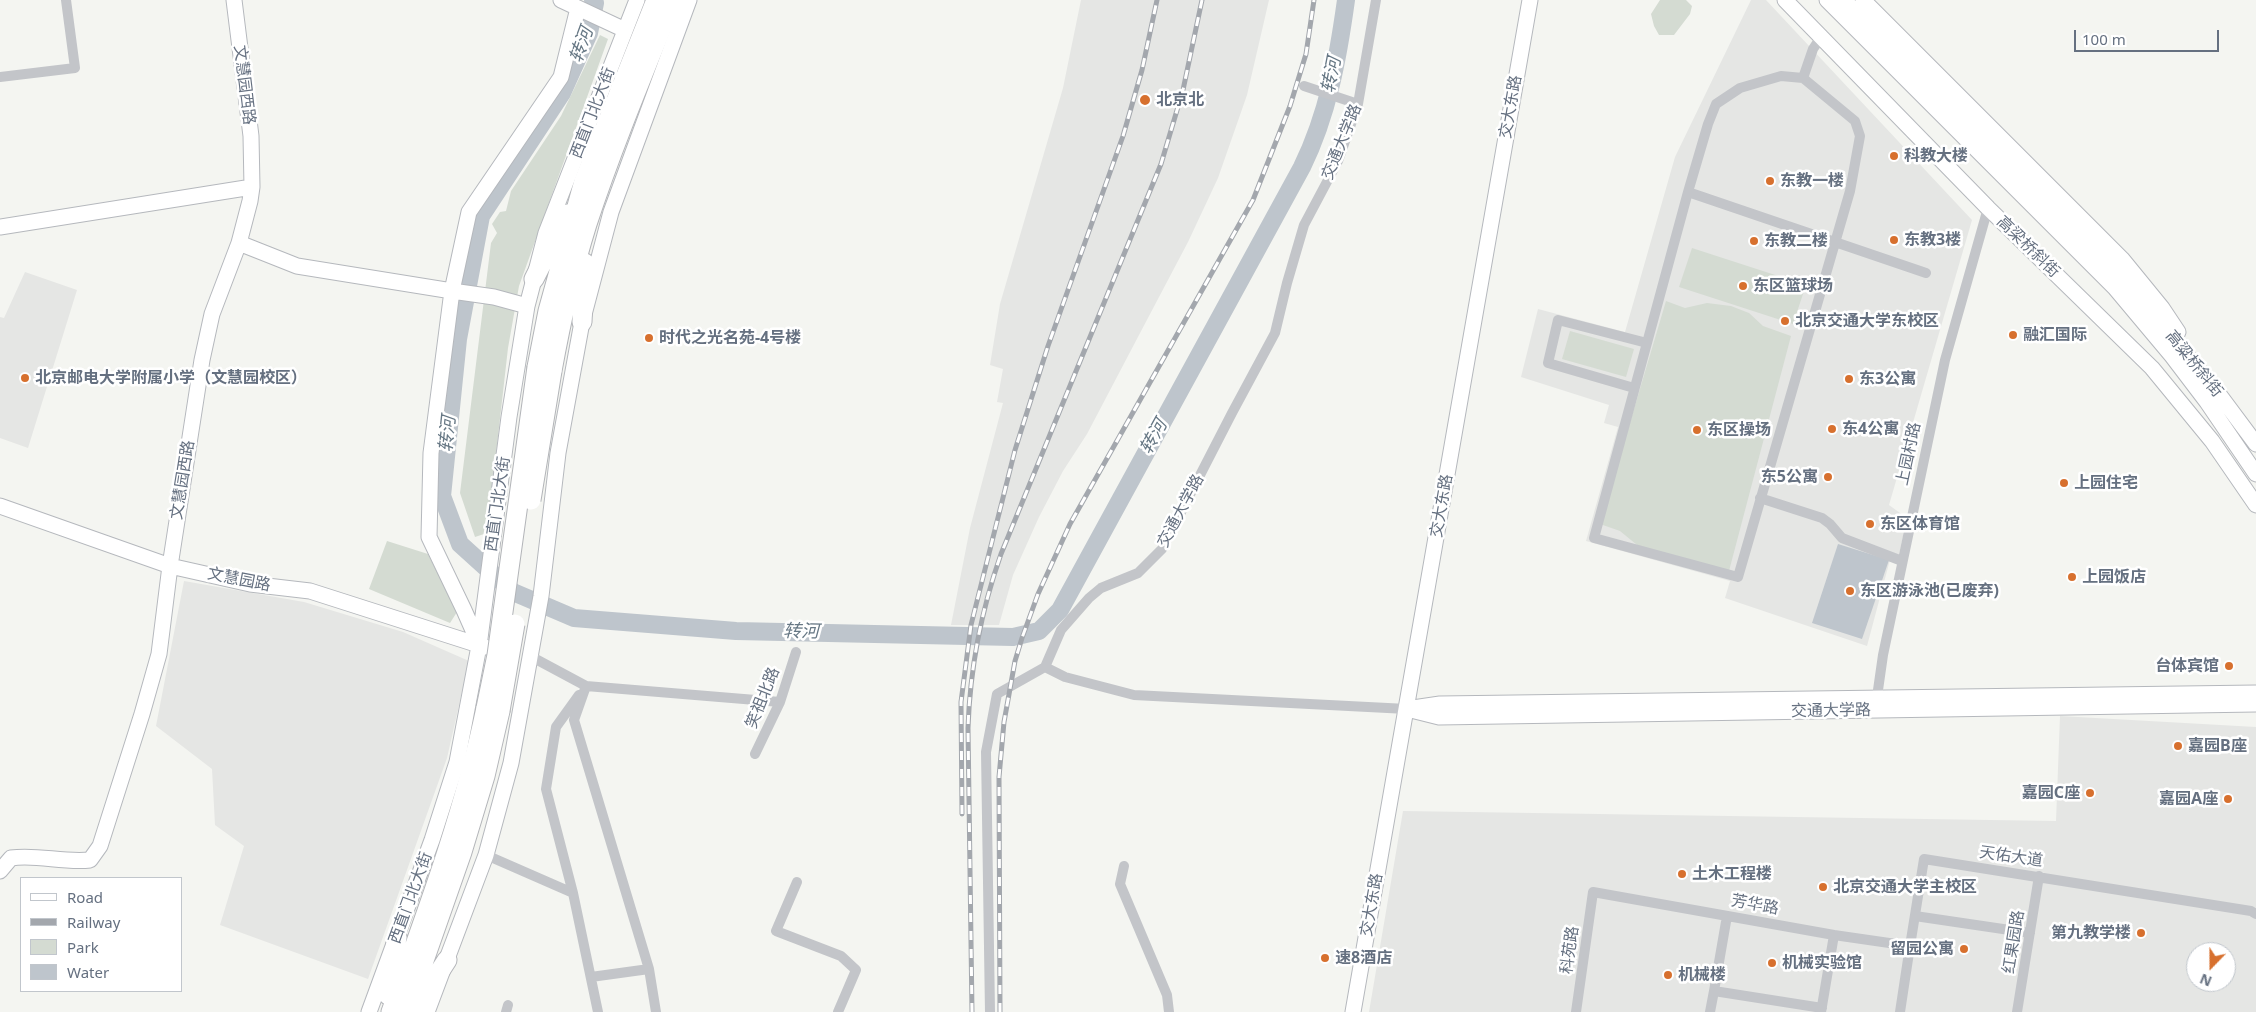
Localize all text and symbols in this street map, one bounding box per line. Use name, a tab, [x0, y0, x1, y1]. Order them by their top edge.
scale bar	[2076, 20, 2221, 52]
water label: 转河	[566, 24, 598, 66]
text: 100 m	[2082, 29, 2126, 49]
street label: 文慧园西路	[230, 44, 258, 126]
water label: 转河	[1318, 55, 1346, 95]
street label: 西直门北大街	[567, 65, 619, 161]
street label: 交大东路	[1496, 74, 1526, 140]
place label: 北京北	[1156, 90, 1204, 110]
marker: 北京北	[1138, 93, 1152, 107]
street label: 交通大学路	[1318, 101, 1366, 183]
place label: 科教大楼	[1904, 146, 1968, 166]
marker: 科教大楼	[1888, 150, 1900, 162]
place label: 东教一楼	[1780, 171, 1844, 191]
marker: 东教一楼	[1764, 175, 1776, 187]
street label: 高梁桥斜街	[1993, 212, 2063, 282]
place label: 东教3楼	[1904, 230, 1961, 250]
place label: 东教二楼	[1764, 231, 1828, 251]
marker: 东教3楼	[1888, 234, 1900, 246]
marker: 东教二楼	[1748, 235, 1760, 247]
place label: 东区篮球场	[1753, 276, 1833, 296]
marker: 东区篮球场	[1737, 280, 1749, 292]
place label: 北京交通大学东校区	[1795, 311, 1939, 331]
marker: 北京交通大学东校区	[1779, 315, 1791, 327]
place label: 融汇国际	[2023, 325, 2087, 345]
street label: 高粱桥斜街	[2161, 327, 2227, 401]
place label: 时代之光名苑-4号楼	[659, 328, 801, 348]
marker: 融汇国际	[2007, 329, 2019, 341]
marker: 时代之光名苑-4号楼	[643, 332, 655, 344]
place label: 北京邮电大学附属小学（文慧园校区）	[35, 368, 307, 388]
place label: 东3公寓	[1859, 369, 1916, 389]
marker: 北京邮电大学附属小学（文慧园校区）	[19, 372, 31, 384]
marker: 东3公寓	[1843, 373, 1855, 385]
water label: 转河	[435, 415, 461, 453]
water label: 转河	[1136, 416, 1172, 458]
place label: 东4公寓	[1842, 419, 1899, 439]
place label: 东区操场	[1707, 420, 1771, 440]
street label: 上园村路	[1893, 421, 1925, 487]
marker: 东4公寓	[1826, 423, 1838, 435]
marker: 东区操场	[1691, 424, 1703, 436]
street label: 文慧园西路	[167, 439, 199, 521]
street label: 西直门北大街	[482, 455, 514, 553]
place label: 东5公寓	[1761, 467, 1818, 487]
street label: 交通大学路	[1154, 471, 1208, 551]
marker: 东5公寓	[1822, 471, 1834, 483]
street label: 交大东路	[1427, 473, 1457, 539]
place label: 上园住宅	[2074, 473, 2138, 493]
marker: 上园住宅	[2058, 477, 2070, 489]
place label: 东区体育馆	[1880, 514, 1960, 534]
marker: 东区体育馆	[1864, 518, 1876, 530]
street label: 文慧园路	[206, 564, 272, 596]
place label: 上园饭店	[2082, 567, 2146, 587]
marker: 上园饭店	[2066, 571, 2078, 583]
place label: 东区游泳池(已废弃)	[1860, 581, 1999, 601]
marker: 东区游泳池(已废弃)	[1844, 585, 1856, 597]
water label: 转河	[783, 621, 819, 643]
place label: 台体宾馆	[2155, 656, 2219, 676]
marker: 台体宾馆	[2223, 660, 2235, 672]
street label: 笑祖北路	[742, 665, 784, 731]
street label: 交通大学路	[1791, 701, 1871, 721]
place label: 嘉园B座	[2188, 736, 2247, 756]
marker: 嘉园B座	[2172, 740, 2184, 752]
place label: 嘉园C座	[2022, 783, 2080, 803]
marker: 嘉园C座	[2084, 787, 2096, 799]
place label: 嘉园A座	[2159, 789, 2218, 809]
marker: 嘉园A座	[2222, 793, 2234, 805]
street label: 天佑大道	[1978, 843, 2044, 871]
street label: 西直门北大街	[386, 850, 436, 946]
place label: 土木工程楼	[1692, 864, 1772, 884]
marker: 土木工程楼	[1676, 868, 1688, 880]
street label: 交大东路	[1357, 872, 1387, 938]
legend	[20, 877, 182, 992]
place label: 北京交通大学主校区	[1833, 877, 1977, 897]
marker: 北京交通大学主校区	[1817, 881, 1829, 893]
text: Road	[67, 887, 103, 907]
street label: 芳华路	[1730, 891, 1780, 919]
street label: 红果园路	[2000, 909, 2028, 975]
text: Railway	[67, 912, 120, 932]
place label: 第九教学楼	[2051, 923, 2131, 943]
street label: 科苑路	[1557, 925, 1583, 975]
marker: 第九教学楼	[2135, 927, 2147, 939]
text: Park	[67, 937, 99, 957]
place label: 留园公寓	[1890, 939, 1954, 959]
north arrow	[2186, 942, 2236, 992]
marker: 留园公寓	[1958, 943, 1970, 955]
place label: 速8酒店	[1335, 948, 1392, 968]
marker: 速8酒店	[1319, 952, 1331, 964]
place label: 机械实验馆	[1782, 953, 1862, 973]
marker: 机械实验馆	[1766, 957, 1778, 969]
text: Water	[67, 962, 109, 982]
place label: 机械楼	[1678, 965, 1726, 985]
marker: 机械楼	[1662, 969, 1674, 981]
text: N	[2197, 970, 2214, 991]

